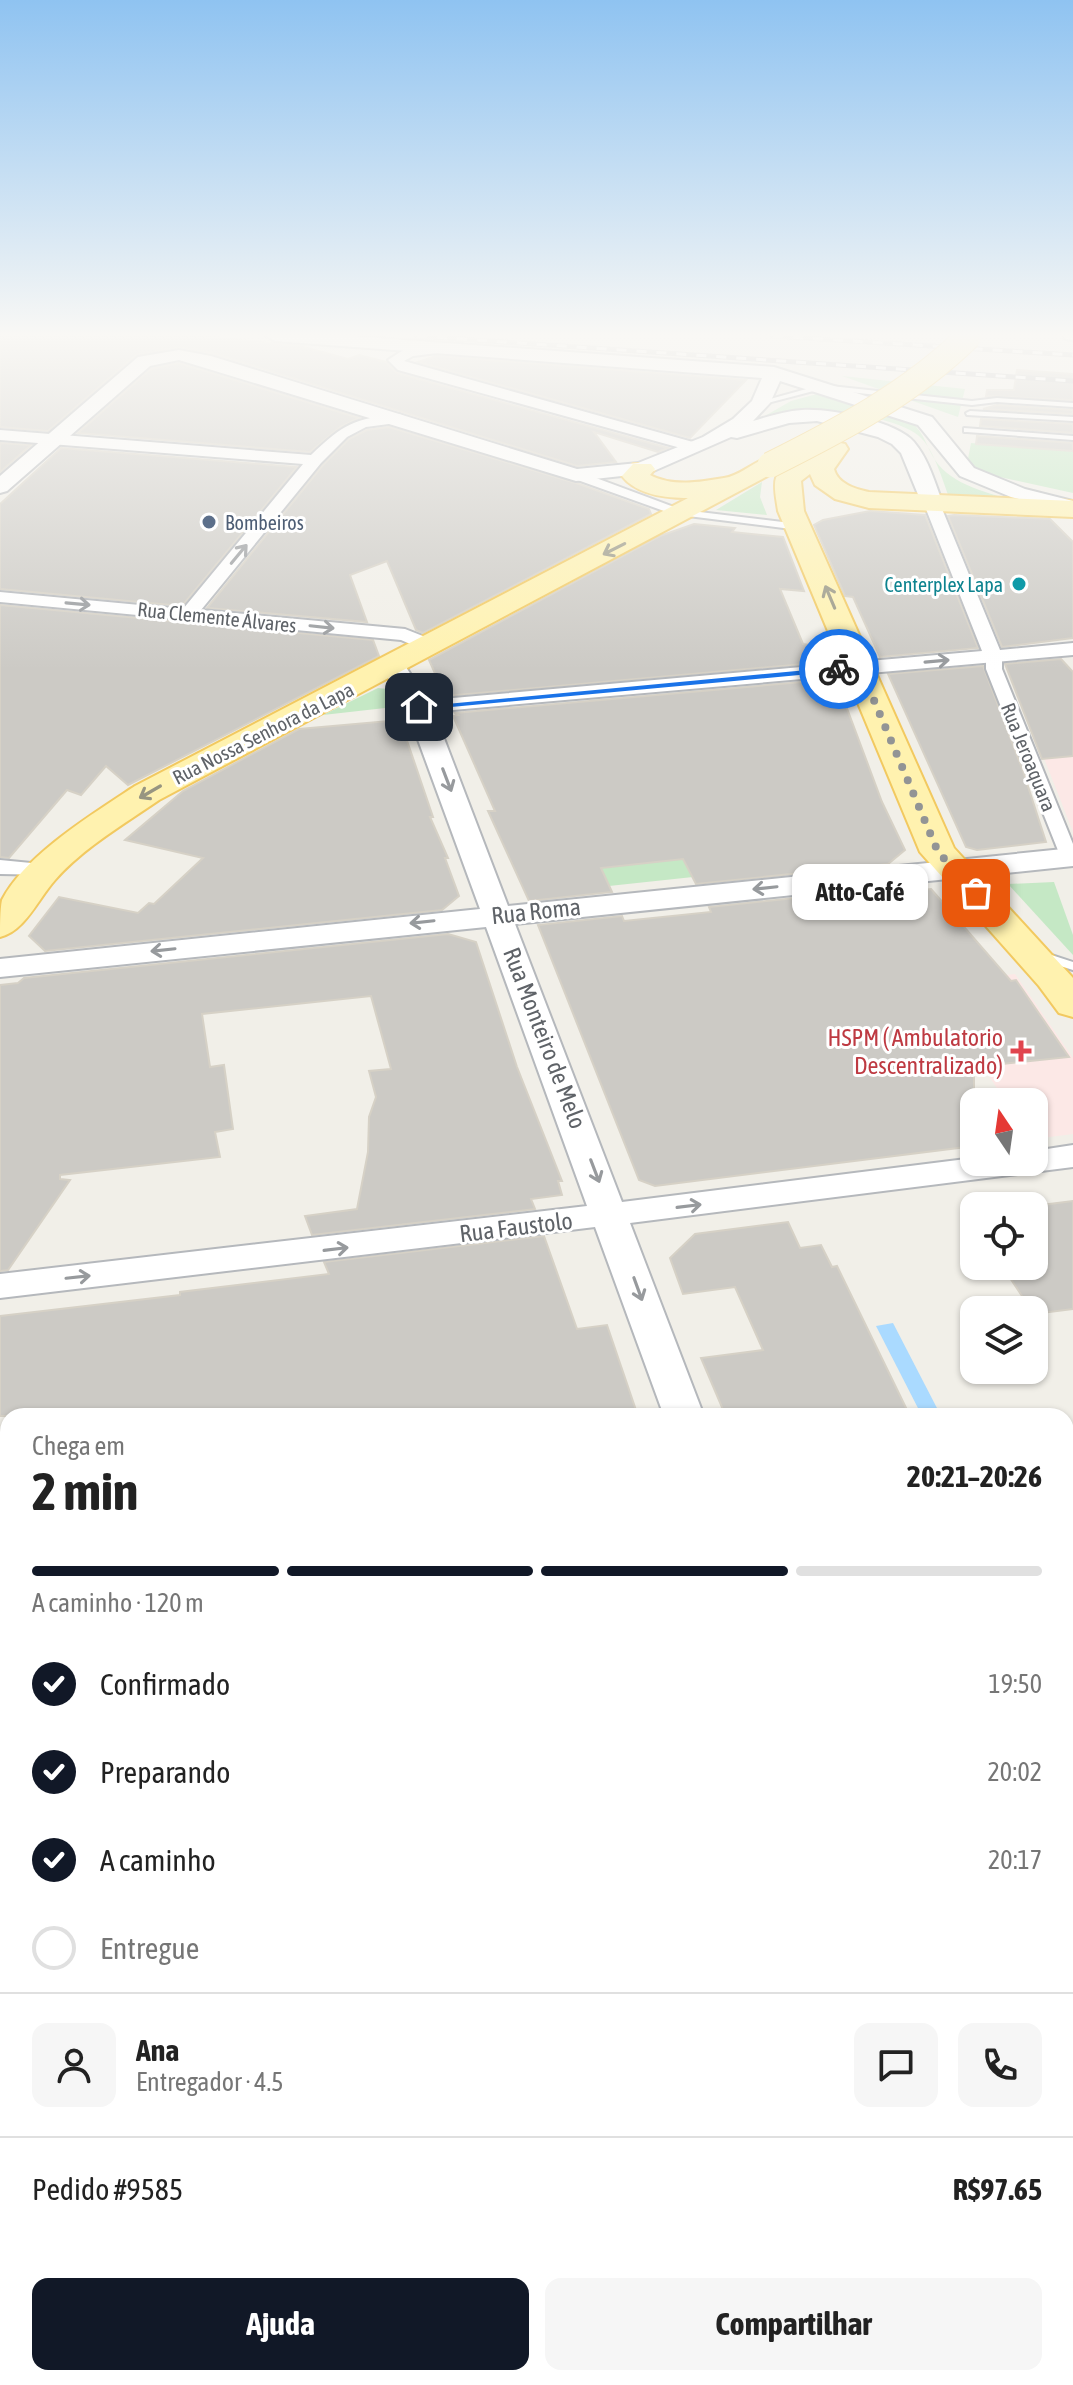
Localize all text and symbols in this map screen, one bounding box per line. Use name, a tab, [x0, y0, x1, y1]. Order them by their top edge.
place label: Bombeiros	[225, 511, 304, 534]
marker: Bombeiros	[200, 513, 218, 531]
one-way arrow	[602, 542, 626, 557]
one-way arrow	[230, 544, 248, 564]
place label: Centerplex Lapa	[885, 573, 1003, 596]
marker: Centerplex Lapa	[1010, 575, 1028, 593]
one-way arrow	[821, 585, 836, 610]
one-way arrow	[64, 597, 91, 612]
street label: Rua Clemente Álvares	[136, 597, 298, 637]
one-way arrow	[308, 619, 335, 634]
courier	[799, 629, 879, 709]
icon: bike	[817, 647, 861, 691]
one-way arrow	[923, 653, 950, 668]
pin	[385, 673, 453, 741]
street label: Rua Nossa Senhora da Lapa	[169, 677, 357, 789]
icon: home	[397, 685, 441, 729]
street label: Rua Jeroaquara	[997, 699, 1061, 815]
one-way arrow	[441, 767, 455, 791]
one-way arrow	[139, 784, 162, 800]
pin	[942, 859, 1010, 927]
callout: Atto-Café	[792, 865, 928, 921]
icon: bag	[954, 871, 998, 915]
text: Atto-Café	[816, 877, 904, 907]
one-way arrow	[752, 881, 779, 896]
street label: Rua Roma	[490, 893, 582, 929]
one-way arrow	[409, 915, 436, 930]
one-way arrow	[150, 943, 177, 958]
street label: Rua Monteiro de Melo	[498, 944, 592, 1132]
place label: HSPM ( Ambulatorio Descentralizado)	[827, 1024, 1003, 1079]
marker: HSPM ( Ambulatorio Descentralizado)	[1010, 1040, 1032, 1062]
north arrow	[960, 1088, 1048, 1176]
map controls	[960, 1088, 1048, 1384]
one-way arrow	[589, 1158, 603, 1183]
button: locate	[960, 1192, 1048, 1280]
one-way arrow	[676, 1198, 701, 1213]
street label: Rua Faustolo	[458, 1207, 574, 1247]
one-way arrow	[322, 1241, 349, 1256]
one-way arrow	[64, 1270, 90, 1285]
one-way arrow	[632, 1276, 646, 1301]
button: layers	[960, 1296, 1048, 1384]
text: Chega em	[32, 1431, 125, 1461]
text: 20:21–20:26	[907, 1459, 1042, 1493]
text: 2 min	[32, 1461, 138, 1521]
text: A caminho · 120 m	[32, 1588, 204, 1618]
icon: check	[32, 1662, 76, 1706]
text: Confirmado	[100, 1667, 230, 1701]
text: 19:50	[988, 1669, 1042, 1699]
icon: check	[32, 1750, 76, 1794]
text: Preparando	[100, 1755, 230, 1789]
text: 20:02	[987, 1757, 1042, 1787]
icon: check	[32, 1838, 76, 1882]
text: A caminho	[100, 1843, 216, 1877]
text: 20:17	[988, 1845, 1042, 1875]
text: Entregue	[100, 1931, 199, 1965]
button: person	[32, 2023, 116, 2107]
button: chat	[854, 2023, 938, 2107]
button: phone	[958, 2023, 1042, 2107]
text: Ana	[136, 2033, 179, 2067]
text: Entregador · 4.5	[136, 2067, 283, 2097]
text: Pedido #9585	[32, 2172, 183, 2206]
text: R$97.65	[953, 2172, 1042, 2206]
button: Ajuda	[32, 2278, 529, 2370]
button: Compartilhar	[545, 2278, 1042, 2370]

